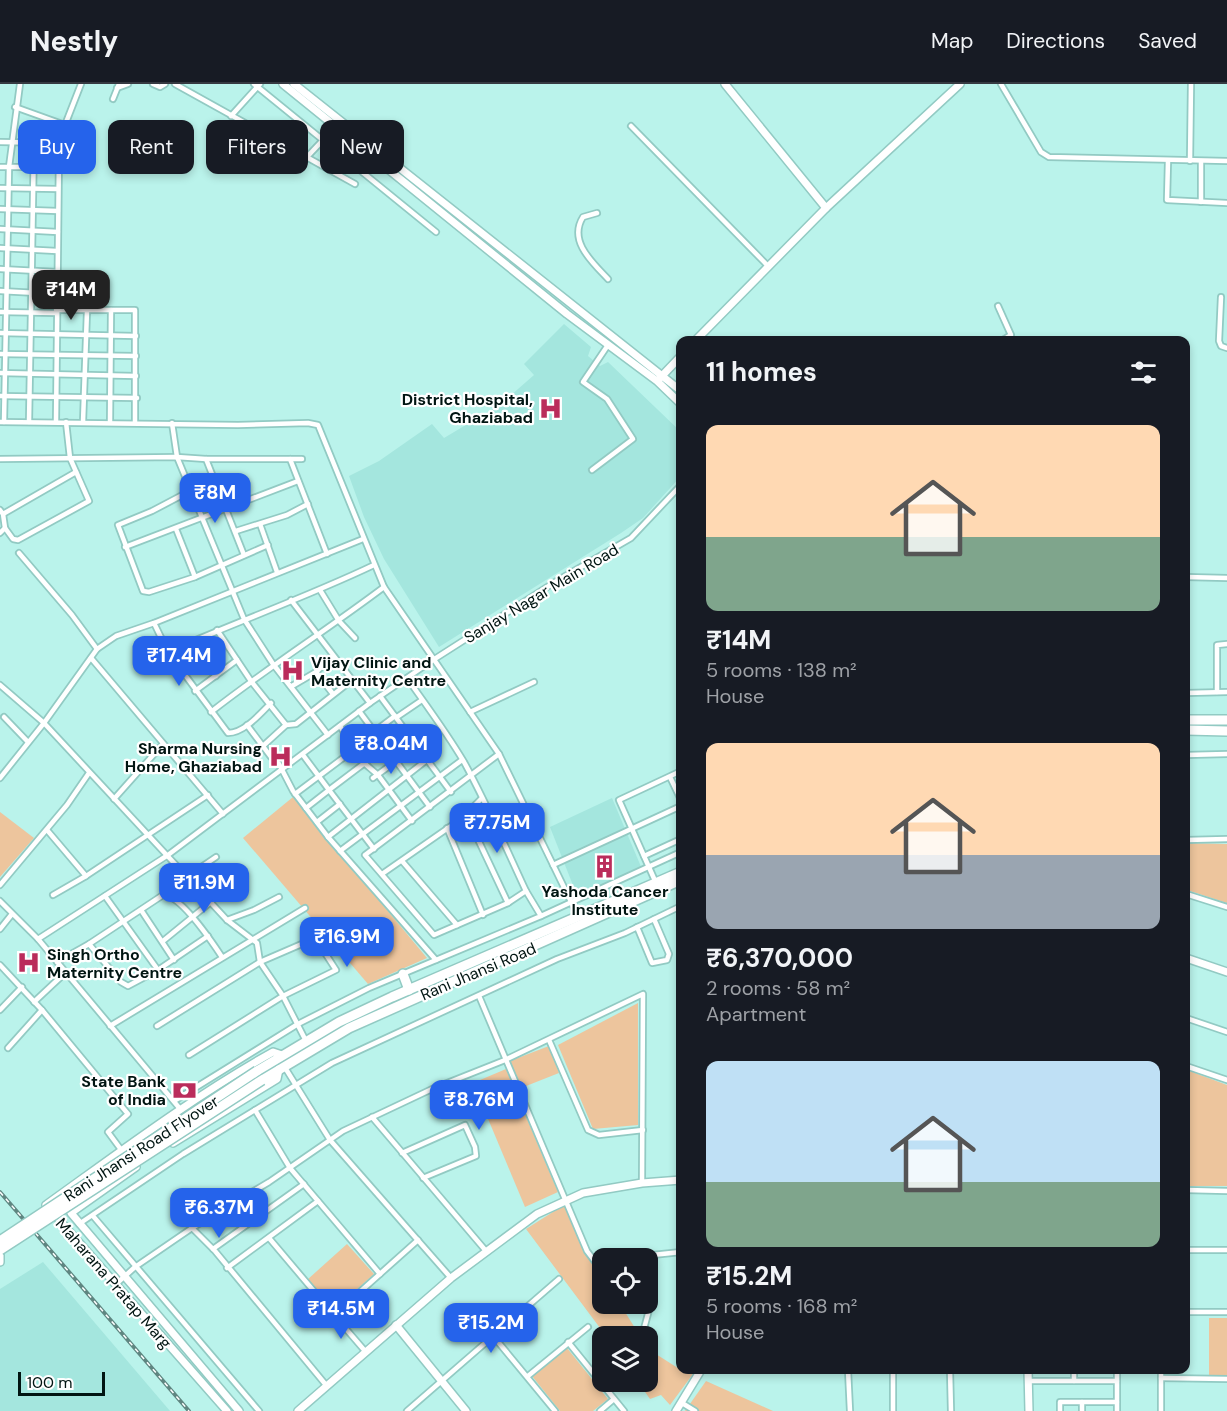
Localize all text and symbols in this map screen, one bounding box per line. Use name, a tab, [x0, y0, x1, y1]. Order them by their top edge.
text: Nestly	[30, 23, 118, 60]
text: Map	[931, 27, 973, 55]
text: Directions	[1006, 27, 1105, 55]
text: Saved	[1138, 27, 1197, 55]
chip: Buy	[18, 120, 96, 174]
chip: Rent	[108, 120, 194, 174]
chip: Filters	[206, 120, 308, 174]
chip: New	[320, 120, 404, 174]
pin: ₹14M	[35, 270, 107, 321]
text: ₹14M	[46, 276, 96, 302]
text: 11 homes	[706, 355, 817, 389]
icon: filters	[1127, 356, 1160, 389]
place label: District Hospital, Ghaziabad	[402, 389, 533, 428]
hospital icon: District Hospital, Ghaziabad	[538, 395, 564, 421]
icon: home	[879, 464, 987, 572]
pin: ₹8M	[186, 473, 244, 524]
text: ₹8M	[194, 479, 236, 505]
street label: Sanjay Nagar Main Road	[460, 539, 622, 648]
text: ₹14M	[706, 623, 771, 657]
pin: ₹17.4M	[130, 636, 228, 687]
text: ₹17.4M	[147, 642, 211, 668]
place label: Vijay Clinic and Maternity Centre	[311, 652, 446, 691]
text: 5 rooms · 138 m²	[706, 657, 857, 683]
hospital icon: Vijay Clinic and Maternity Centre	[280, 658, 306, 684]
text: House	[706, 683, 764, 709]
pin: ₹8.04M	[342, 724, 440, 775]
text: ₹8.04M	[354, 730, 428, 756]
place label: Sharma Nursing Home, Ghaziabad	[125, 738, 262, 777]
hospital icon: Sharma Nursing Home, Ghaziabad	[267, 744, 293, 770]
icon: home	[879, 782, 987, 890]
pin: ₹7.75M	[448, 803, 546, 854]
text: ₹7.75M	[464, 809, 530, 835]
building icon: Yashoda Cancer Institute	[592, 853, 618, 879]
pin: ₹11.9M	[155, 863, 253, 914]
text: ₹11.9M	[173, 869, 235, 895]
place label: Yashoda Cancer Institute	[542, 881, 669, 920]
pin: ₹16.9M	[298, 917, 396, 968]
text: ₹16.9M	[314, 923, 380, 949]
street label: Rani Jhansi Road	[417, 938, 539, 1005]
text: ₹6,370,000	[706, 941, 853, 975]
place label: Singh Ortho Maternity Centre	[47, 944, 182, 983]
hospital icon: Singh Ortho Maternity Centre	[16, 950, 42, 976]
text: 2 rooms · 58 m²	[706, 975, 850, 1001]
text: Apartment	[706, 1001, 806, 1027]
place label: State Bank of India	[81, 1071, 167, 1110]
bank icon: State Bank of India	[171, 1077, 197, 1103]
pin: ₹8.76M	[430, 1080, 528, 1131]
text: ₹8.76M	[444, 1086, 514, 1112]
street label: Rani Jhansi Road Flyover	[60, 1090, 223, 1206]
icon: home	[879, 1100, 987, 1208]
pin: ₹6.37M	[170, 1188, 268, 1239]
text: ₹6.37M	[184, 1194, 254, 1220]
street label: Maharana Pratap Marg	[51, 1214, 176, 1353]
map controls	[592, 1248, 658, 1392]
button: locate	[592, 1248, 658, 1314]
text: ₹15.2M	[706, 1259, 792, 1293]
pin: ₹14.5M	[292, 1289, 390, 1340]
text: 5 rooms · 168 m²	[706, 1293, 857, 1319]
text: ₹14.5M	[307, 1295, 375, 1321]
pin: ₹15.2M	[442, 1303, 540, 1354]
text: ₹15.2M	[458, 1309, 524, 1335]
text: House	[706, 1319, 764, 1345]
button: layers	[592, 1326, 658, 1392]
scale bar	[18, 1369, 105, 1396]
text: 100 m	[27, 1372, 72, 1393]

